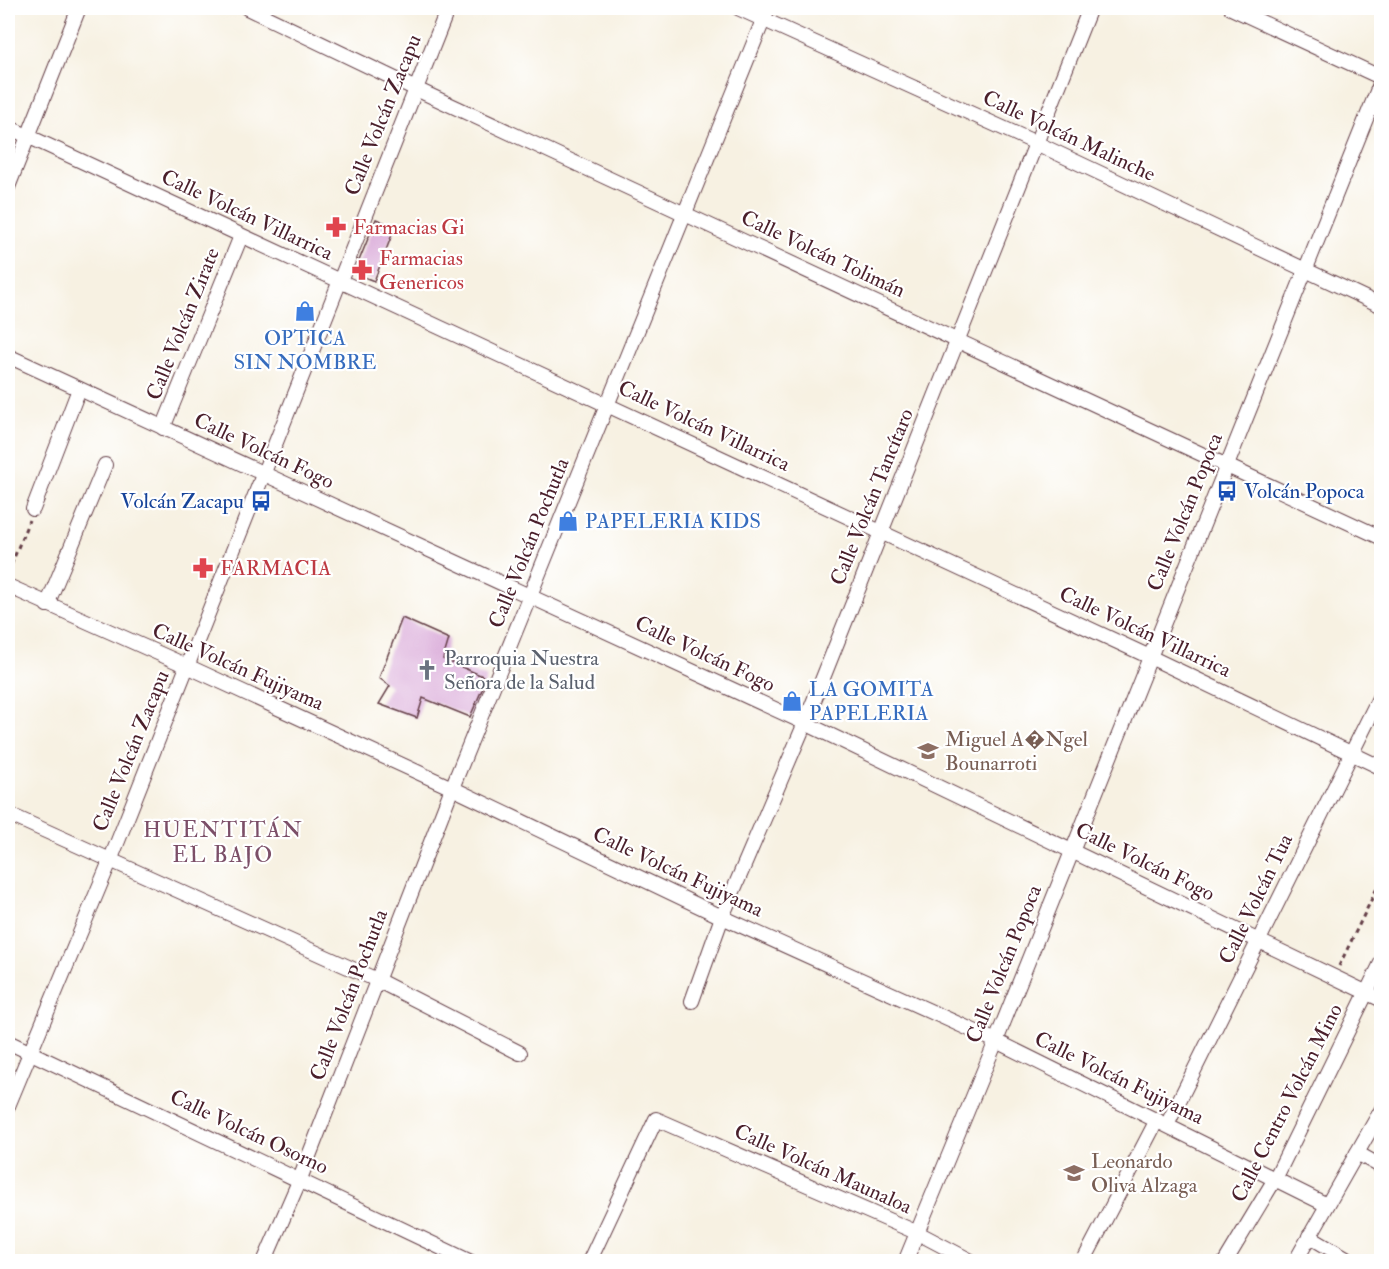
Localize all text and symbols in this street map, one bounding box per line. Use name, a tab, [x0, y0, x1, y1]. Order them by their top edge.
street label: Calle Volcán Zacapu	[338, 30, 428, 200]
street label: Calle Volcán Malinche	[978, 84, 1160, 188]
street label: Calle Volcán Villarrica	[157, 163, 338, 267]
street label: Calle Volcán Tolimán	[737, 204, 910, 304]
place label: Farmacias Gi	[353, 214, 465, 241]
pharmacy icon: Farmacias Gi	[324, 215, 348, 239]
street label: Calle Volcán Zirate	[140, 244, 226, 404]
place label: Farmacias Genericos	[379, 245, 464, 296]
pharmacy icon: Farmacias Genericos	[350, 258, 374, 282]
shop icon: OPTICA SIN NOMBRE	[293, 299, 317, 323]
place label: OPTICA SIN NOMBRE	[234, 325, 376, 376]
street label: Calle Volcán Villarrica	[614, 374, 795, 478]
street label: Calle Volcán Tancítaro	[824, 405, 920, 589]
street label: Calle Volcán Fogo	[190, 407, 338, 495]
street label: Calle Volcán Popoca	[1141, 429, 1229, 595]
street label: Calle Volcán Pochutla	[483, 454, 576, 632]
place label: Volcán Popoca	[1244, 478, 1365, 505]
bus stop icon: Volcán Popoca	[1215, 479, 1239, 503]
place label: Volcán Zacapu	[120, 488, 244, 515]
bus stop icon: Volcán Zacapu	[249, 489, 273, 513]
place label: PAPELERIA KIDS	[585, 508, 761, 535]
shop icon: PAPELERIA KIDS	[556, 509, 580, 533]
place label: FARMACIA	[220, 555, 331, 582]
pharmacy icon: FARMACIA	[191, 556, 215, 580]
street label: Calle Volcán Villarrica	[1055, 580, 1236, 684]
street label: Calle Volcán Fogo	[631, 610, 779, 698]
street label: Calle Volcán Fujiyama	[148, 617, 328, 717]
place label: Parroquia Nuestra Señora de la Salud	[444, 645, 599, 696]
church icon: Parroquia Nuestra Señora de la Salud	[415, 658, 439, 682]
street label: Calle Volcán Zacapu	[86, 666, 176, 836]
place label: LA GOMITA PAPELERIA	[809, 676, 934, 727]
shop icon: LA GOMITA PAPELERIA	[780, 689, 804, 713]
place label: Miguel A�Ngel Bounarroti	[945, 726, 1089, 777]
school or university icon: Miguel A�Ngel Bounarroti	[916, 739, 940, 763]
district label: HUENTITÁN EL BAJO	[143, 816, 303, 869]
street label: Calle Volcán Fogo	[1071, 817, 1219, 907]
street label: Calle Volcán Fujiyama	[588, 821, 768, 924]
street label: Calle Volcán Tua	[1213, 829, 1299, 969]
street label: Calle Volcán Popoca	[960, 881, 1048, 1047]
street label: Calle Volcán Pochutla	[304, 905, 394, 1084]
street label: Calle Centro Volcán Mino	[1225, 999, 1349, 1207]
street label: Calle Volcán Fujiyama	[1030, 1025, 1208, 1131]
street label: Calle Volcán Osorno	[166, 1083, 332, 1181]
street label: Calle Volcán Maunaloa	[730, 1118, 916, 1220]
place label: Leonardo Oliva Alzaga	[1091, 1148, 1198, 1199]
school or university icon: Leonardo Oliva Alzaga	[1062, 1161, 1086, 1185]

